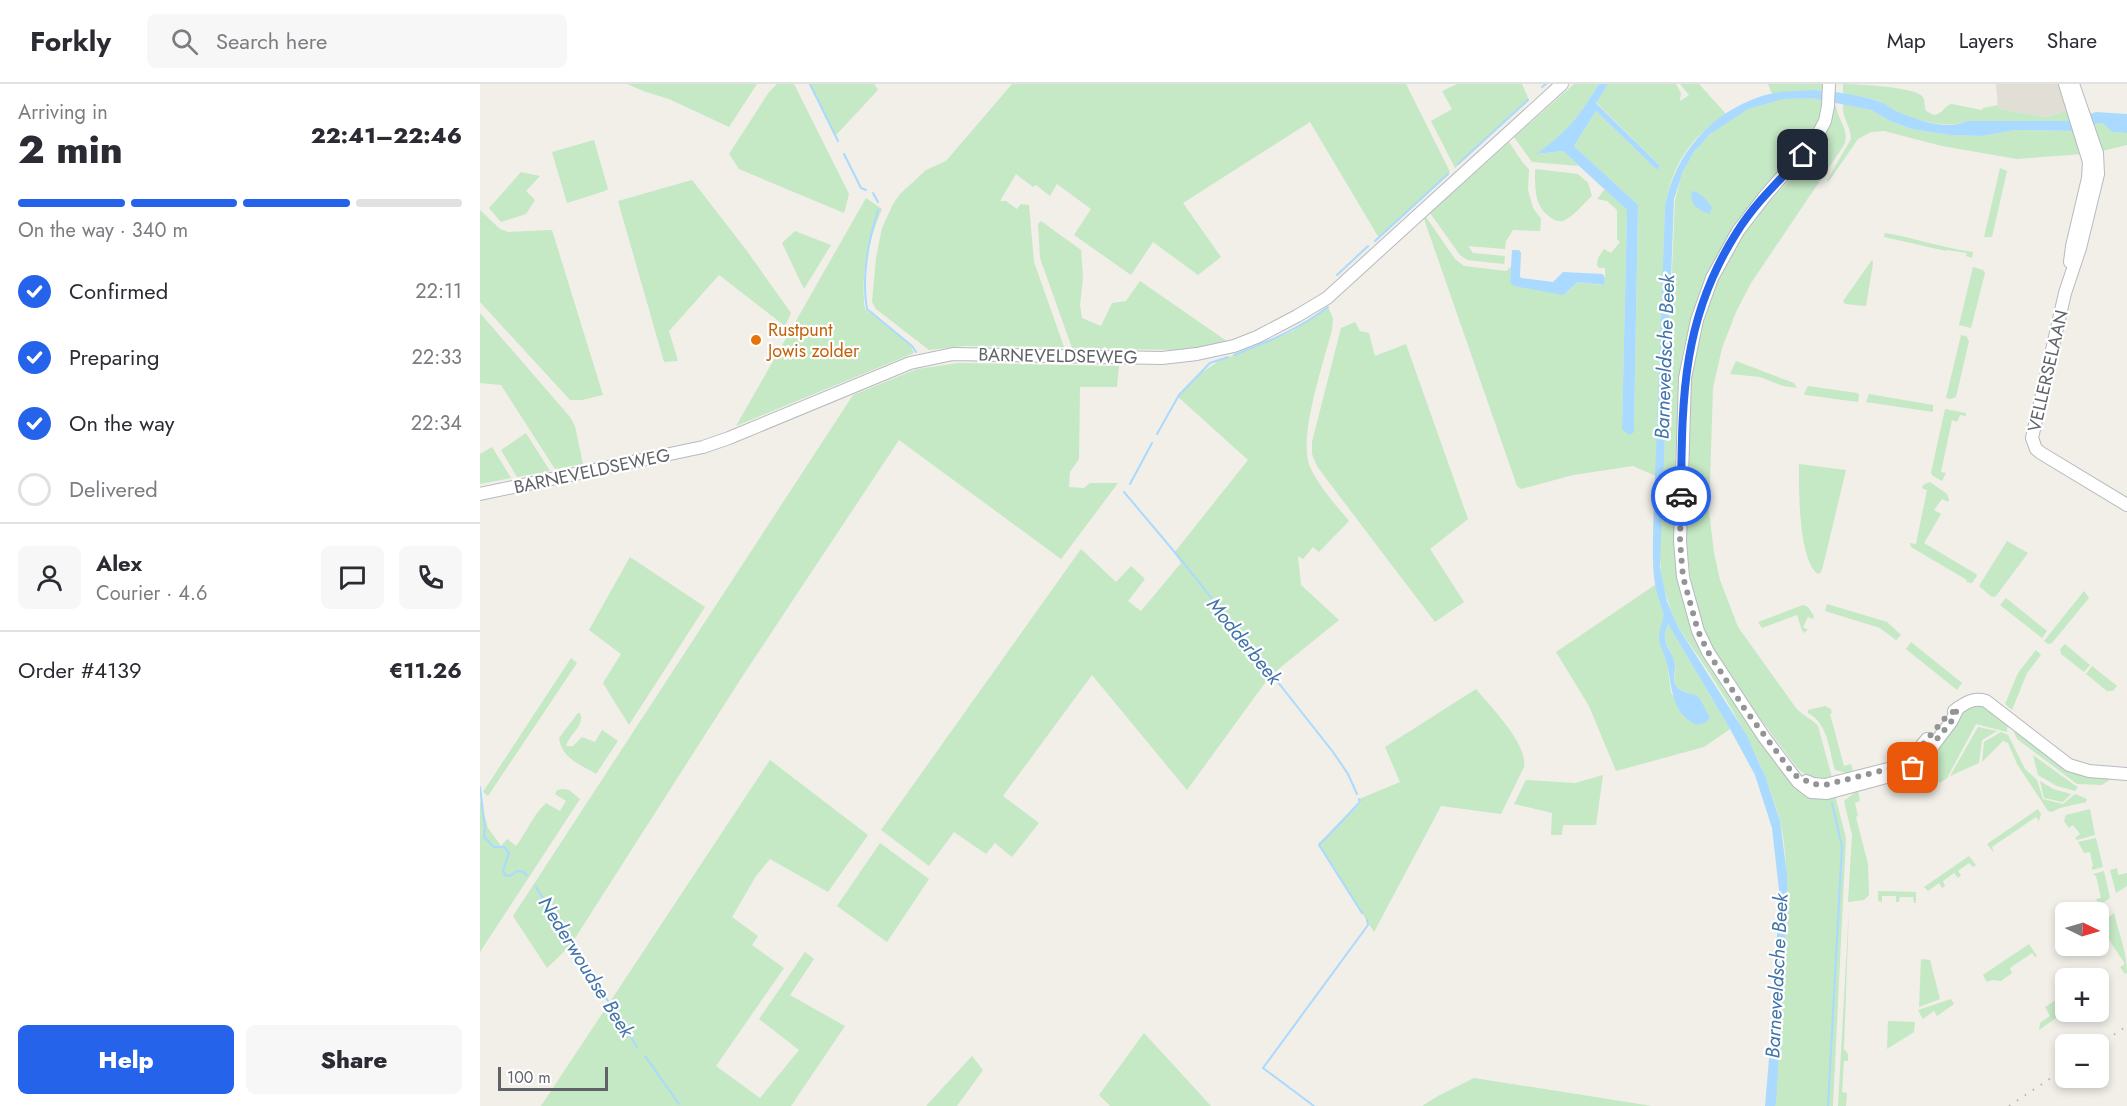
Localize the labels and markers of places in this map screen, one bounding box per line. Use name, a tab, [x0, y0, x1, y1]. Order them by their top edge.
pin	[1777, 129, 1828, 180]
place label: Rustpunt Jowis zolder	[766, 317, 860, 364]
marker: Rustpunt Jowis zolder	[749, 333, 763, 347]
pin	[1887, 742, 1938, 793]

